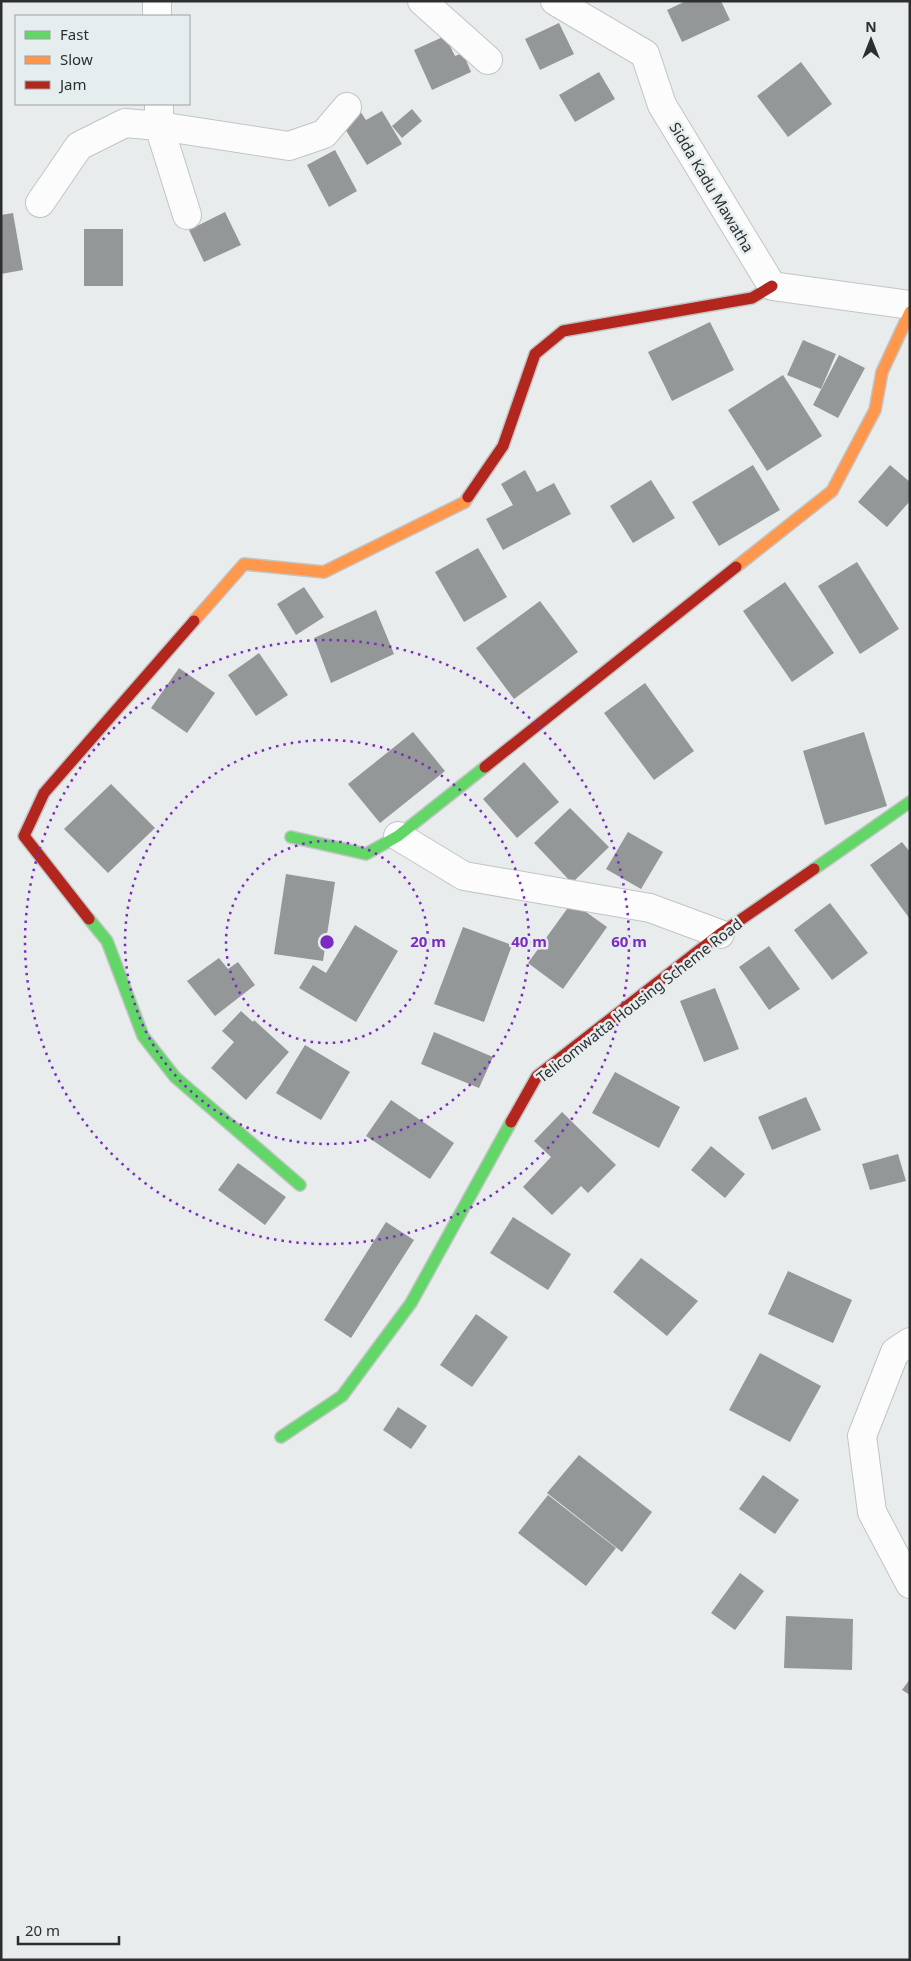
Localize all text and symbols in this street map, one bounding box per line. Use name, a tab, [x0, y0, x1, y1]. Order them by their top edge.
legend	[15, 15, 190, 105]
north arrow	[846, 15, 896, 65]
text: N	[865, 17, 877, 36]
text: Fast	[60, 24, 89, 44]
text: Slow	[60, 49, 93, 69]
text: Jam	[58, 74, 87, 94]
street label: Sidda Kadu Mawatha	[665, 118, 759, 256]
street label: Telicomwatta Housing Scheme Road	[532, 913, 746, 1087]
text: 20 m	[410, 931, 446, 951]
text: 40 m	[511, 931, 547, 951]
text: 60 m	[611, 931, 647, 951]
centre of rings	[318, 933, 336, 951]
scale bar	[18, 1914, 119, 1946]
text: 20 m	[25, 1920, 60, 1940]

